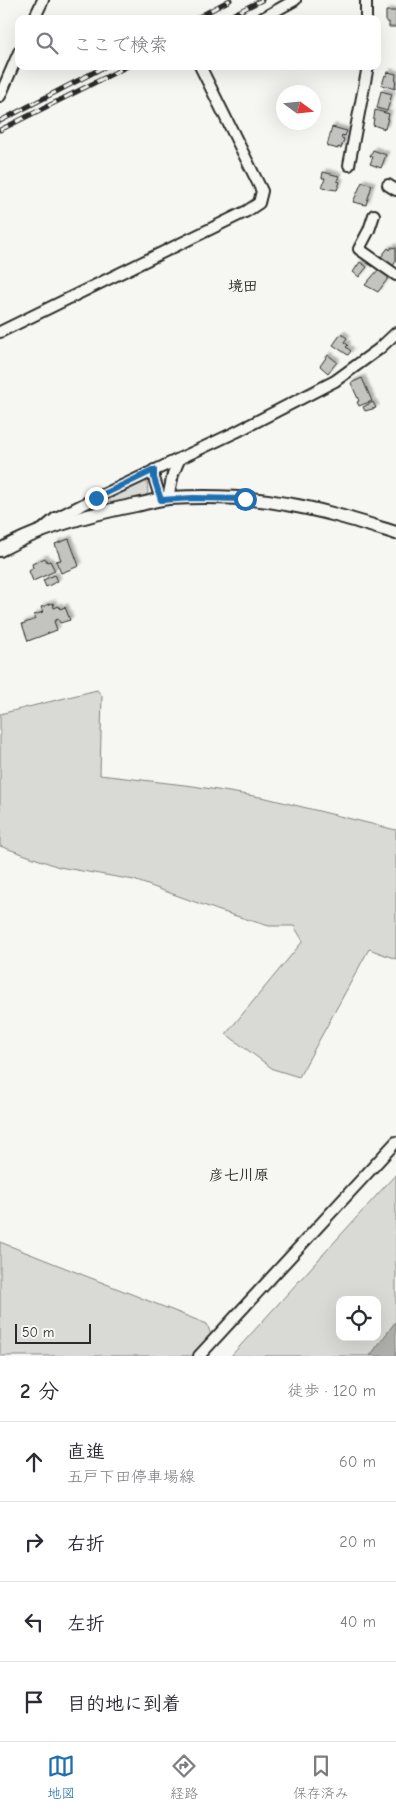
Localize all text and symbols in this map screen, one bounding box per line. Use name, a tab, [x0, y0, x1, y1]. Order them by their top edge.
search box	[15, 15, 381, 70]
icon: search	[33, 29, 61, 57]
text: ここで検索	[73, 34, 168, 56]
north arrow	[276, 85, 321, 130]
district label: 境田	[228, 277, 258, 295]
route end	[85, 487, 108, 510]
route start	[234, 488, 257, 511]
district label: 彦七川原	[209, 1166, 269, 1184]
map controls	[336, 1296, 381, 1341]
button: locate	[336, 1296, 381, 1341]
scale bar	[15, 1321, 91, 1344]
text: 50 m	[22, 1324, 54, 1341]
text: 2 分	[20, 1379, 59, 1403]
text: 徒歩 · 120 m	[287, 1382, 376, 1400]
text: 直進	[67, 1441, 105, 1463]
icon: ahead	[20, 1448, 48, 1476]
text: 60 m	[339, 1453, 376, 1471]
text: 五戸下田停車場線	[67, 1468, 195, 1486]
icon: right	[20, 1528, 48, 1556]
text: 右折	[67, 1533, 105, 1555]
text: 20 m	[339, 1533, 376, 1551]
icon: left	[20, 1608, 48, 1636]
text: 左折	[67, 1613, 105, 1635]
text: 40 m	[340, 1613, 376, 1631]
icon: arrive	[20, 1688, 48, 1716]
text: 目的地に到着	[67, 1693, 181, 1715]
tab: 地図	[47, 1752, 75, 1802]
tab: 経路	[170, 1752, 198, 1802]
tab: 保存済み	[293, 1752, 349, 1802]

